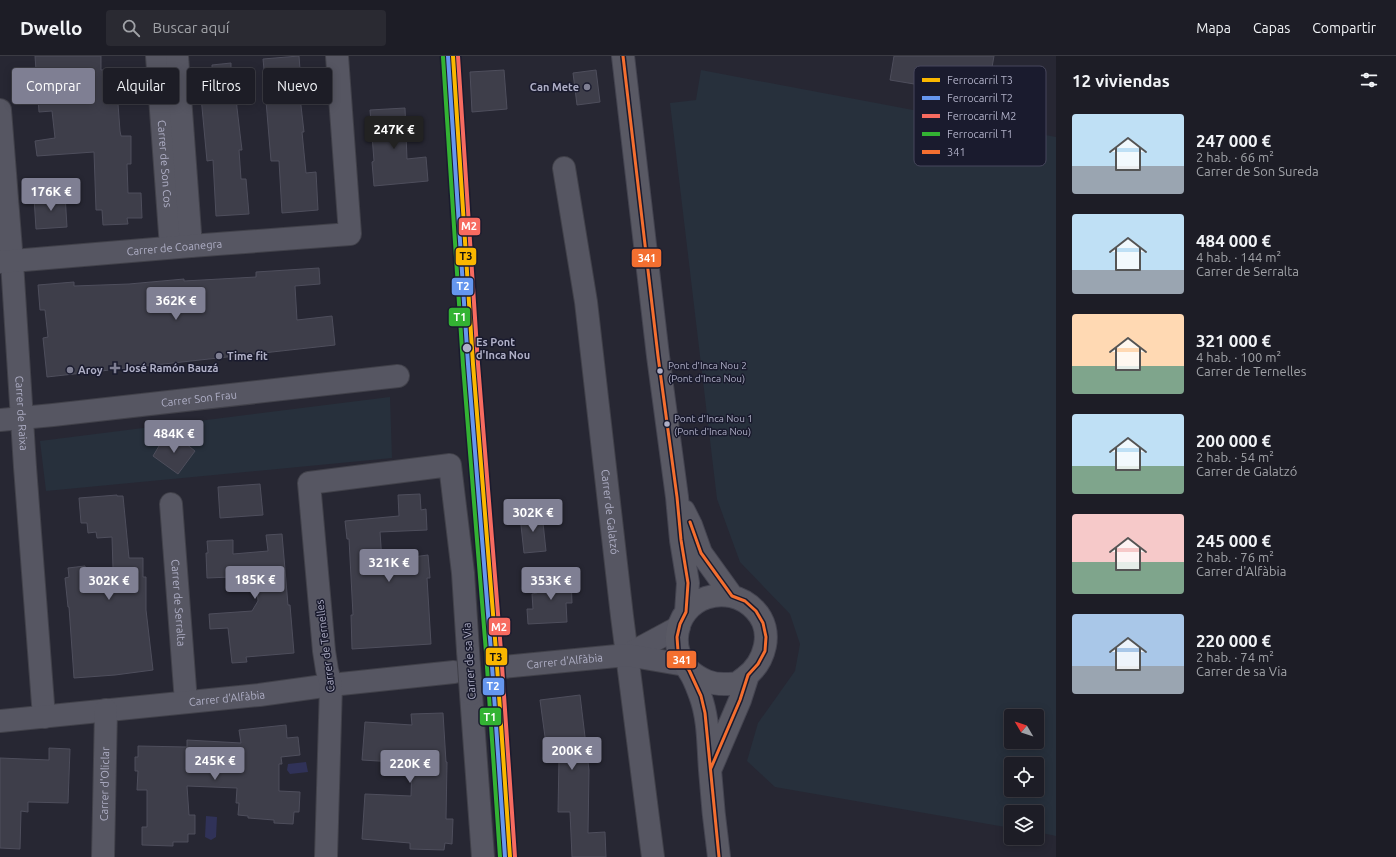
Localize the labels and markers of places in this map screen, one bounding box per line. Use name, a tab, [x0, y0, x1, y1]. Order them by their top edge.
place label: Can Mete	[530, 81, 579, 93]
marker: Can Mete	[582, 82, 592, 92]
pin: 247K €	[361, 116, 427, 150]
pin: 176K €	[18, 178, 84, 212]
pin: 362K €	[143, 287, 209, 321]
place label: Es Pont d'Inca Nou	[476, 336, 530, 361]
marker: Es Pont d'Inca Nou	[461, 342, 473, 354]
place label: Time fit	[227, 350, 268, 362]
marker: Time fit	[214, 351, 224, 361]
place label: Pont d'Inca Nou 2 (Pont d'Inca Nou)	[668, 360, 747, 384]
place label: José Ramón Bauzá	[123, 362, 219, 374]
marker: José Ramón Bauzá	[110, 363, 120, 373]
place label: Aroy	[78, 364, 103, 376]
marker: Aroy	[65, 365, 75, 375]
marker: Pont d'Inca Nou 2 (Pont d'Inca Nou)	[655, 366, 665, 376]
place label: Pont d'Inca Nou 1 (Pont d'Inca Nou)	[674, 413, 753, 437]
marker: Pont d'Inca Nou 1 (Pont d'Inca Nou)	[662, 419, 672, 429]
pin: 484K €	[141, 420, 207, 454]
pin: 302K €	[500, 499, 566, 533]
pin: 321K €	[356, 549, 422, 583]
pin: 185K €	[222, 566, 288, 600]
pin: 302K €	[76, 567, 142, 601]
pin: 353K €	[518, 567, 584, 601]
pin: 200K €	[539, 737, 605, 771]
pin: 245K €	[182, 747, 248, 781]
pin: 220K €	[377, 750, 443, 784]

